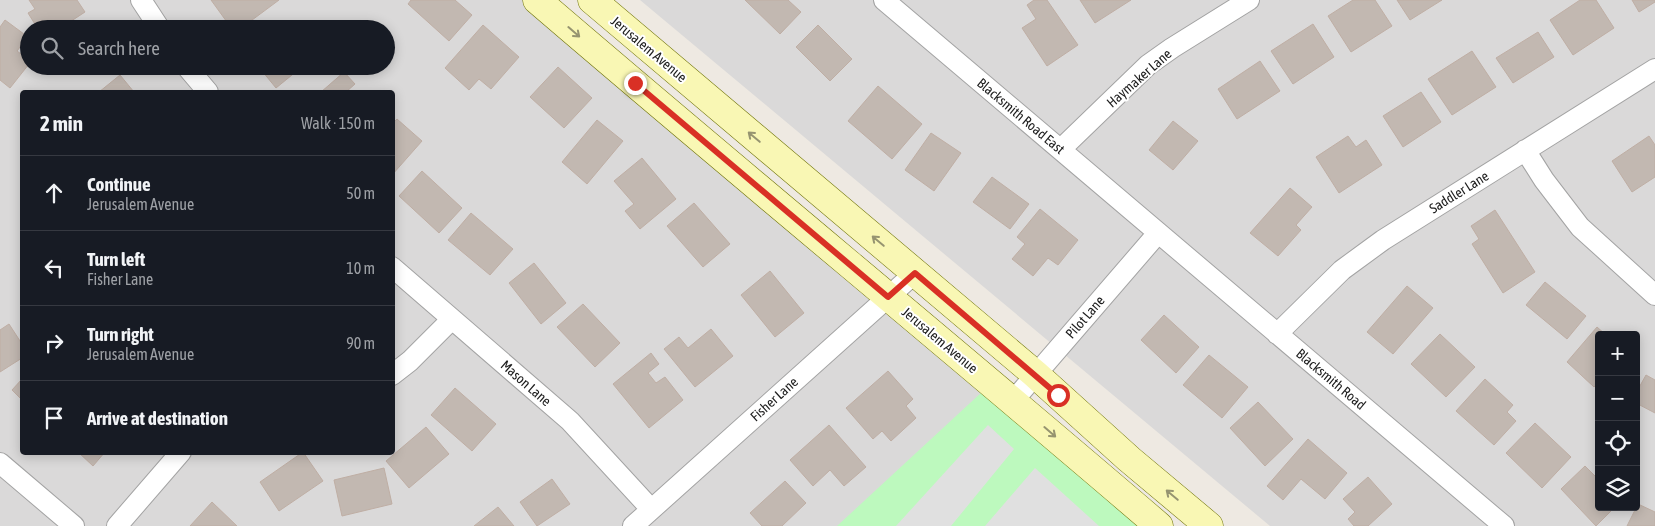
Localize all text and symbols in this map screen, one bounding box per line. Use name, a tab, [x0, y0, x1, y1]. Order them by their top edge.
street label: Jerusalem Avenue	[608, 13, 690, 85]
search box	[20, 20, 395, 75]
one-way arrow	[568, 26, 581, 37]
icon: search	[38, 34, 66, 62]
text: Search here	[78, 37, 160, 59]
street label: Haymaker Lane	[1103, 46, 1175, 110]
route end	[624, 72, 647, 95]
street label: Blacksmith Road East	[974, 75, 1068, 157]
text: 2 min	[40, 111, 83, 135]
text: Walk · 150 m	[301, 114, 375, 132]
one-way arrow	[747, 131, 760, 142]
street label: Saddler Lane	[1426, 168, 1492, 216]
text: Continue	[87, 173, 151, 195]
icon: ahead	[40, 179, 68, 207]
text: 50 m	[346, 184, 375, 202]
text: Jerusalem Avenue	[87, 195, 194, 213]
one-way arrow	[872, 236, 885, 247]
text: Turn left	[87, 248, 145, 270]
icon: left	[40, 254, 68, 282]
text: 10 m	[346, 259, 375, 277]
text: Fisher Lane	[87, 270, 153, 288]
street label: Pilot Lane	[1062, 293, 1108, 341]
street label: Jerusalem Avenue	[899, 304, 981, 376]
text: Turn right	[87, 323, 154, 345]
icon: right	[40, 329, 68, 357]
map controls	[1595, 331, 1640, 511]
button: +	[1595, 331, 1640, 376]
text: 90 m	[346, 334, 375, 352]
text: Jerusalem Avenue	[87, 345, 194, 363]
street label: Blacksmith Road	[1293, 345, 1369, 413]
street label: Mason Lane	[498, 357, 554, 409]
street label: Fisher Lane	[747, 374, 801, 424]
button: −	[1595, 376, 1640, 421]
route start	[1047, 384, 1070, 407]
icon: arrive	[40, 404, 68, 432]
text: Arrive at destination	[87, 407, 228, 429]
button: locate	[1595, 421, 1640, 466]
one-way arrow	[1043, 427, 1056, 438]
button: layers	[1595, 466, 1640, 511]
one-way arrow	[1166, 489, 1179, 500]

